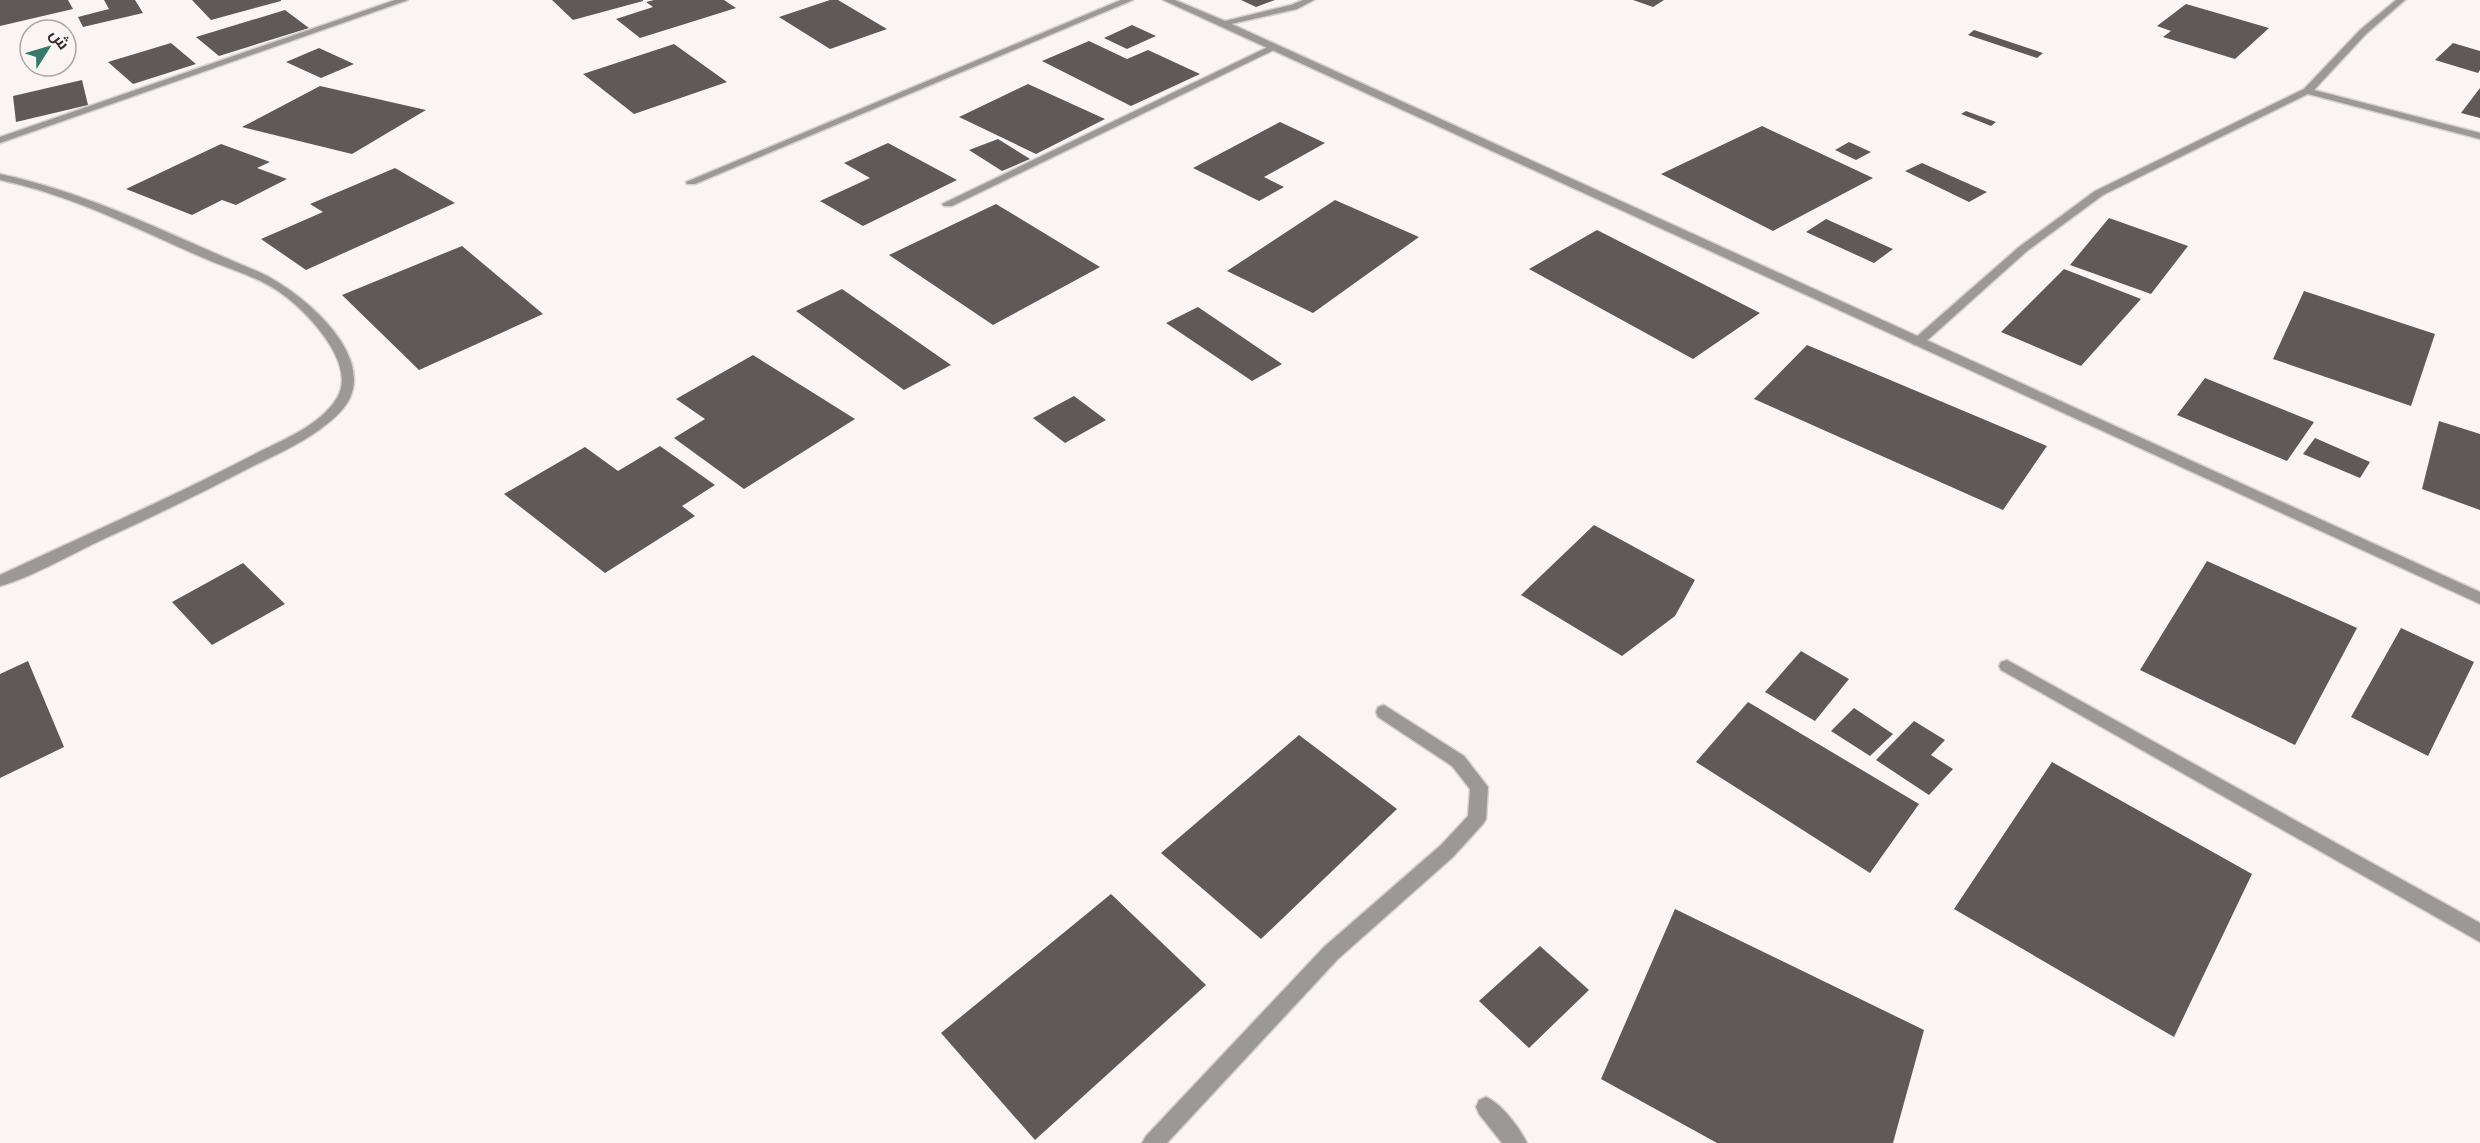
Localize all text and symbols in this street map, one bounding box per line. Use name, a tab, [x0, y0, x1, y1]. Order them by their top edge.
north arrow	[18, 18, 78, 78]
text: ش	[46, 25, 73, 53]

